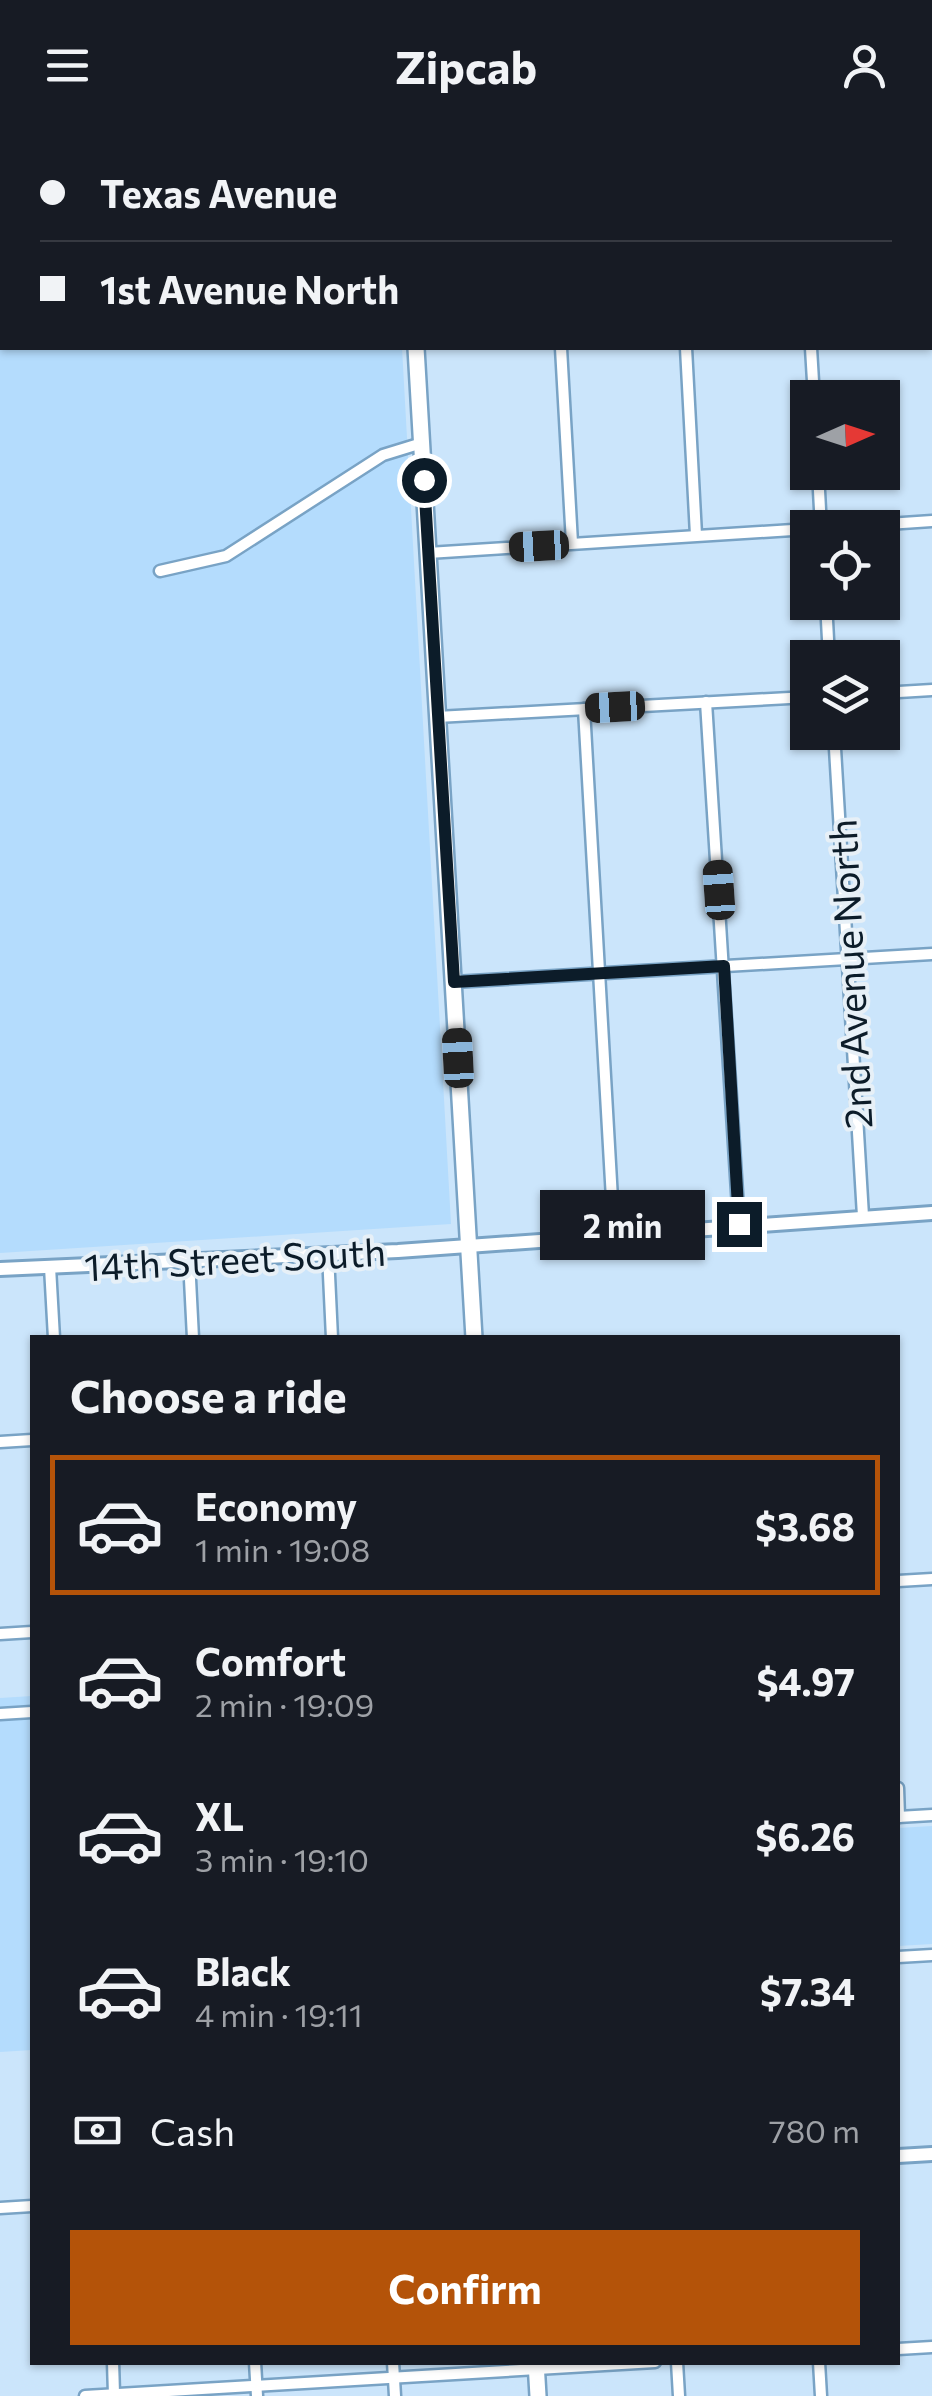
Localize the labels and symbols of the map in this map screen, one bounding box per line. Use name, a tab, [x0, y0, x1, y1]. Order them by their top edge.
north arrow	[790, 380, 900, 490]
route start	[402, 458, 447, 503]
car	[508, 529, 570, 563]
car	[584, 690, 646, 724]
street label: 2nd Avenue North	[817, 818, 881, 1130]
car	[702, 859, 736, 921]
car	[441, 1027, 475, 1089]
callout: 2 min	[539, 1189, 704, 1259]
route end	[717, 1202, 762, 1247]
street label: 14th Street South	[83, 1227, 387, 1289]

